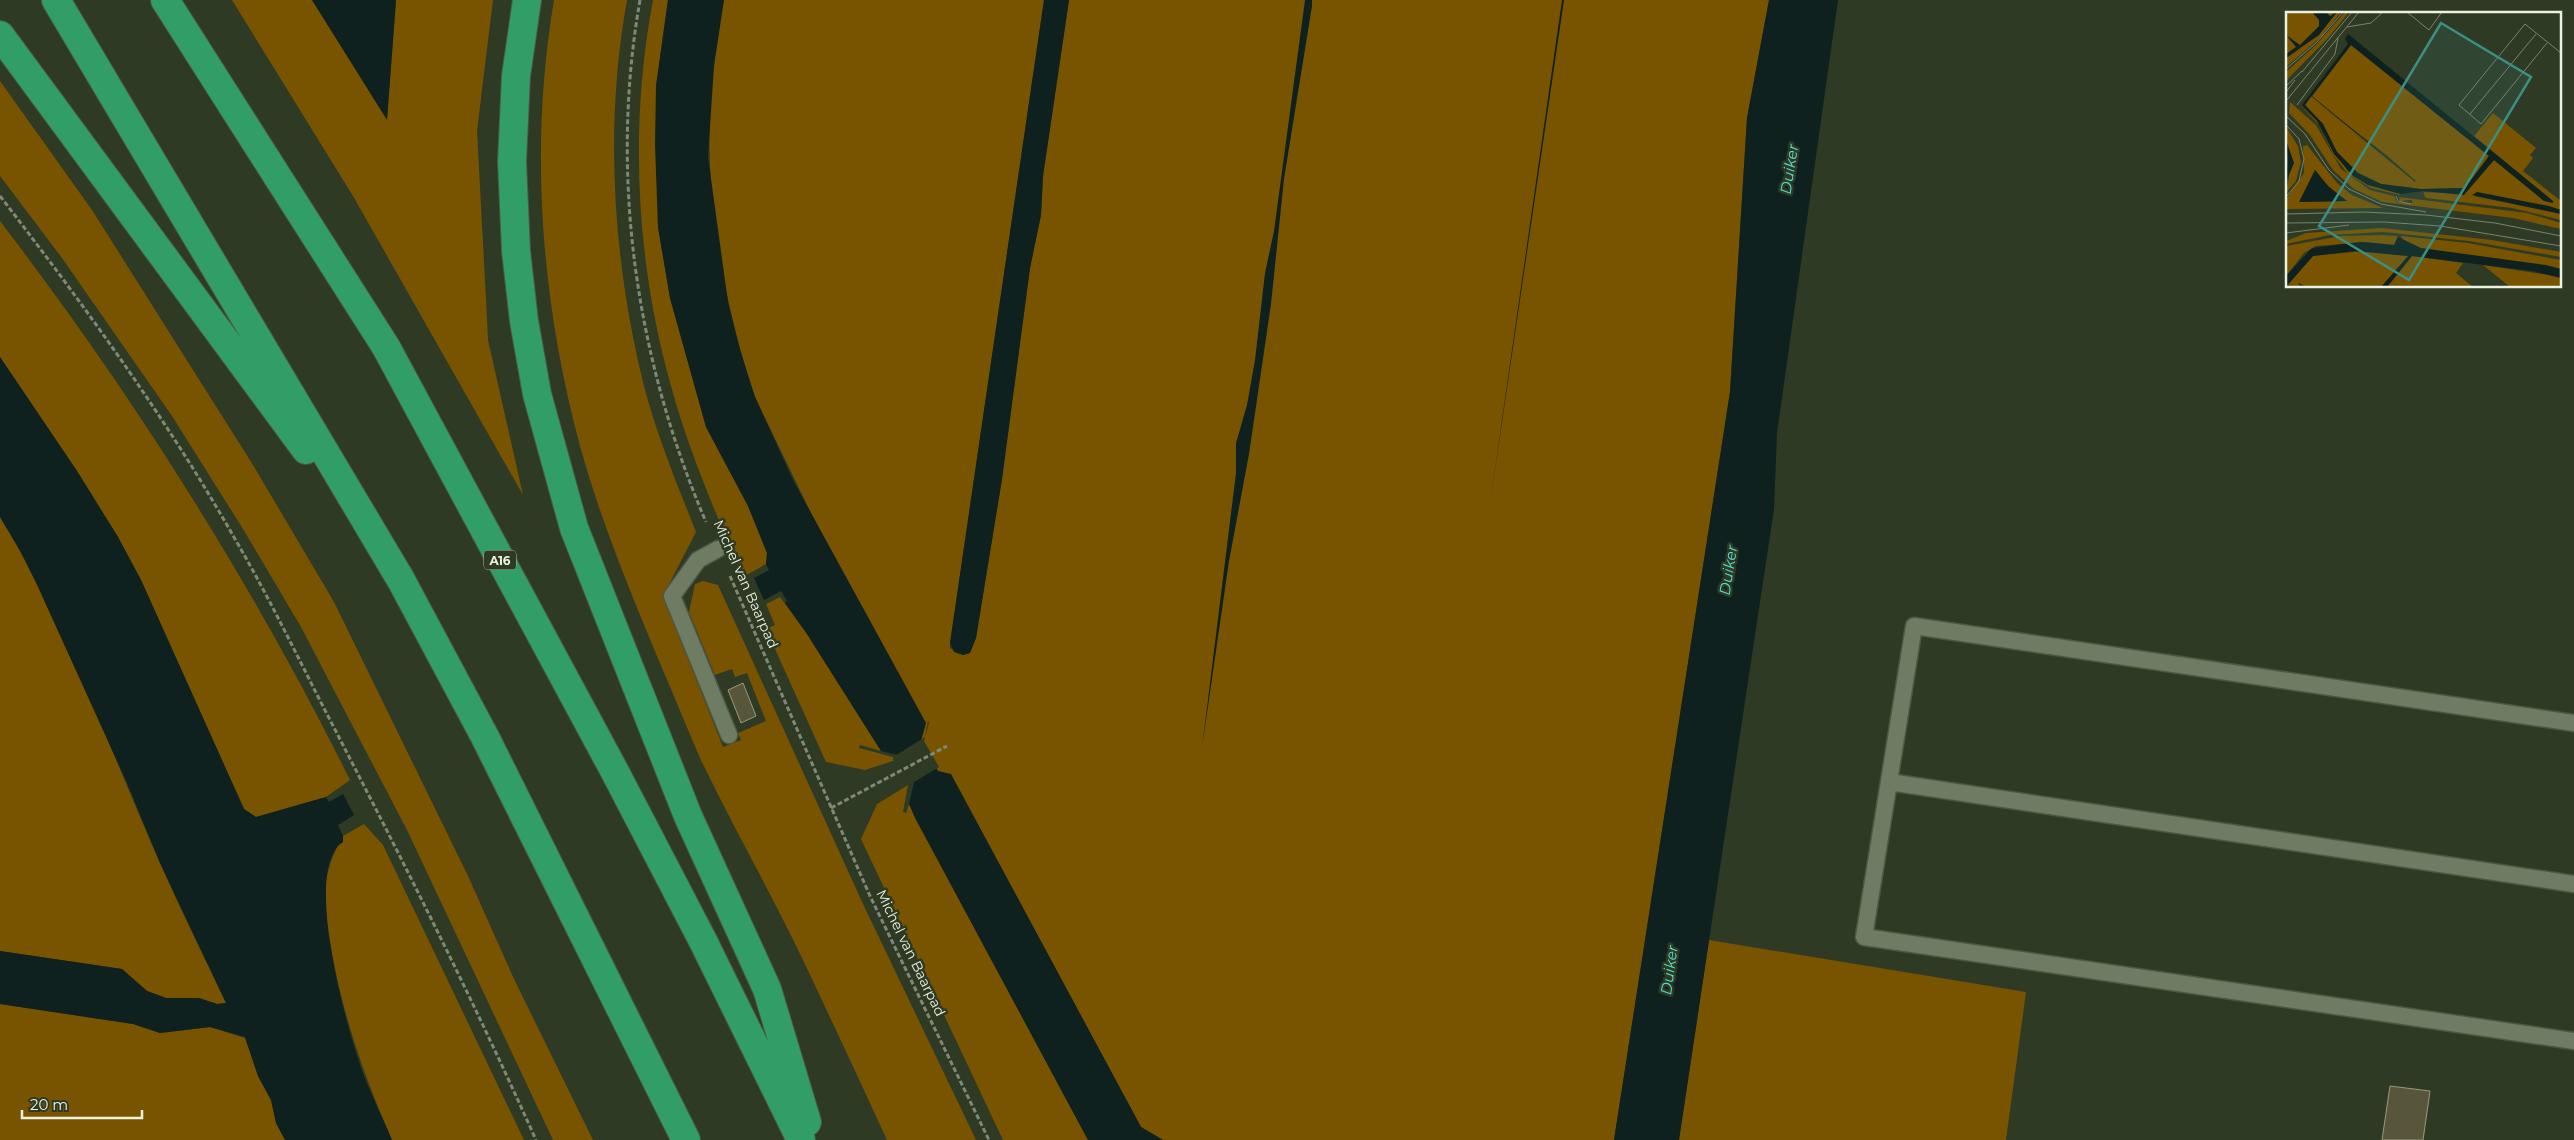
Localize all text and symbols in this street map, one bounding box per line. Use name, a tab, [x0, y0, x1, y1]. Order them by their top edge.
inset map	[2286, 12, 2562, 288]
water label: Duiker	[1776, 142, 1802, 195]
street label: Michel van Baarpad	[710, 517, 782, 651]
water label: Duiker	[1715, 543, 1741, 596]
road number: A16	[484, 550, 516, 570]
street label: Michel van Baarpad	[872, 887, 950, 1019]
water label: Duiker	[1656, 943, 1682, 996]
scale bar	[22, 1088, 142, 1120]
text: 20 m	[30, 1095, 68, 1114]

